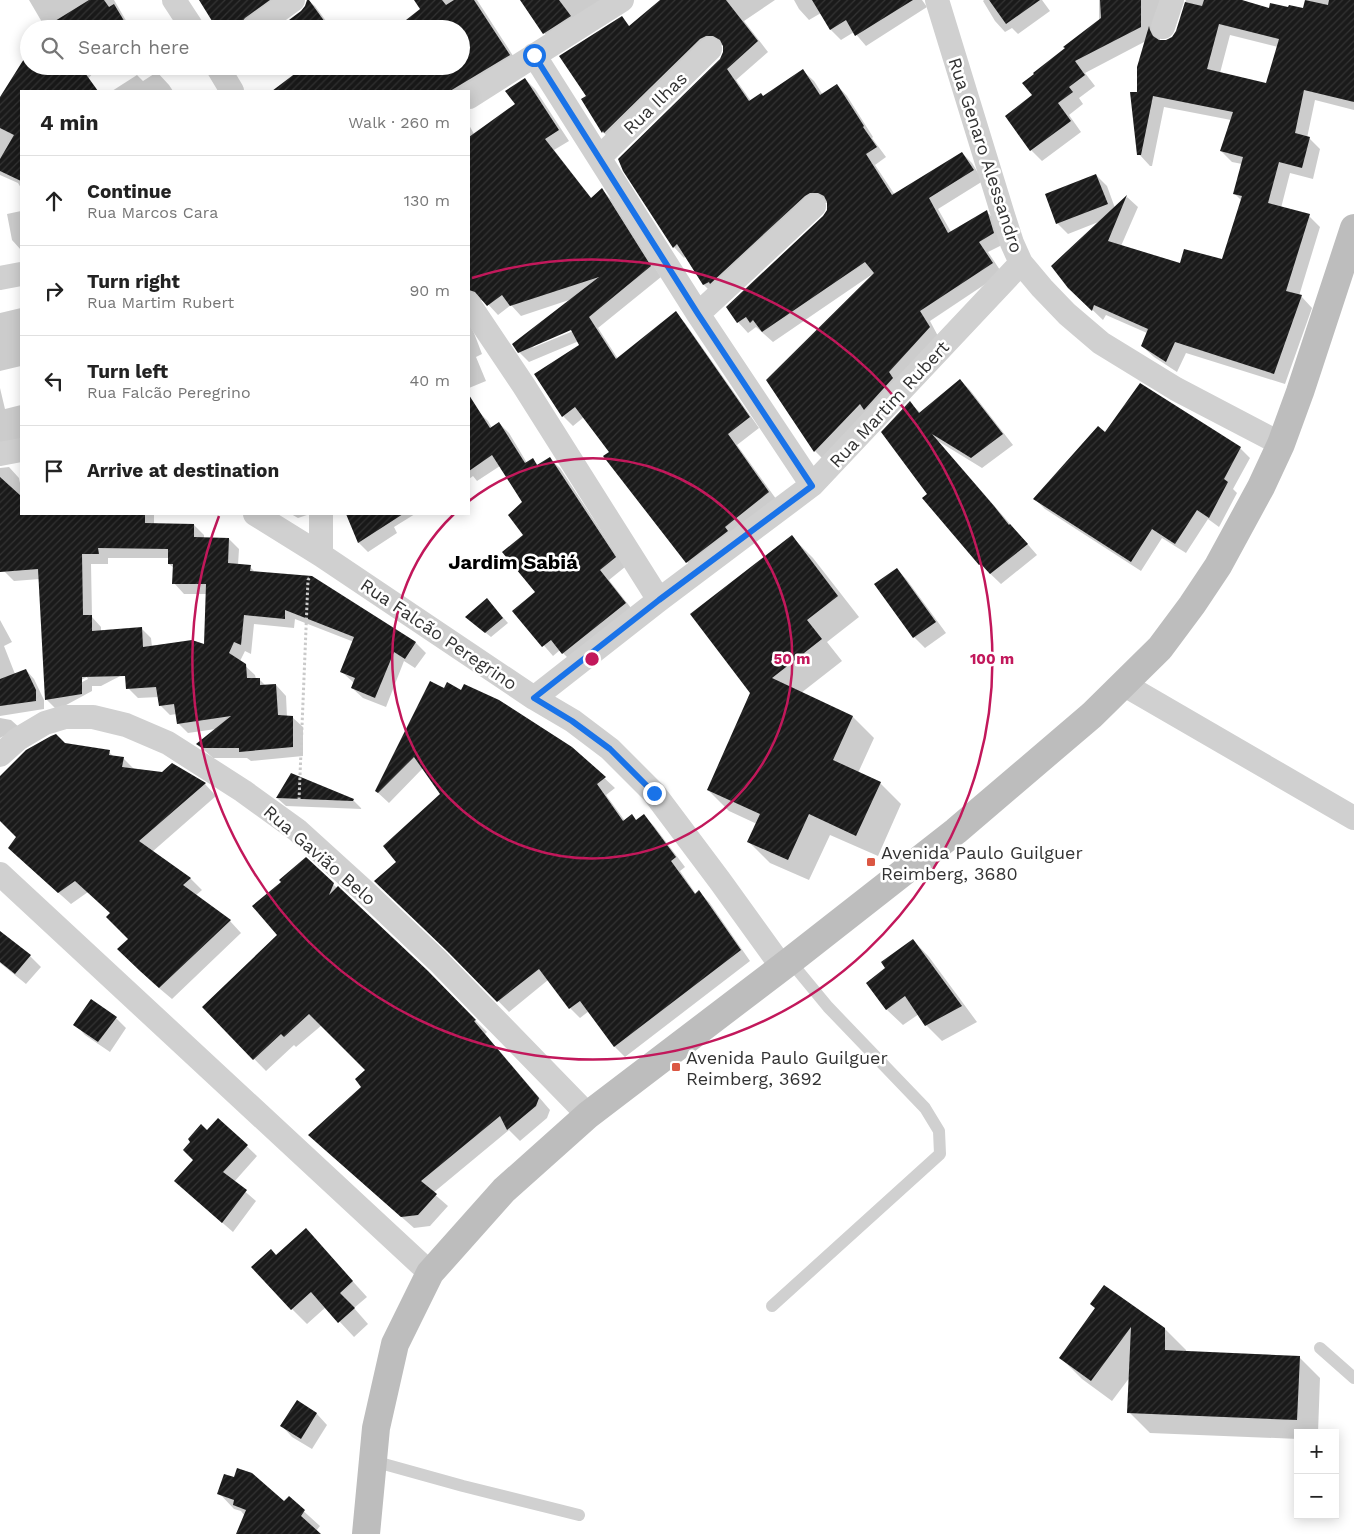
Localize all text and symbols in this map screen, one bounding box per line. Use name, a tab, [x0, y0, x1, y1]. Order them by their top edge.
search box	[20, 20, 470, 75]
icon: search	[38, 34, 66, 62]
text: Search here	[78, 36, 189, 59]
route start	[523, 44, 546, 67]
street label: Rua Genaro Alessandro	[944, 55, 1028, 255]
street label: Rua Ilhas	[619, 68, 691, 138]
text: 4 min	[40, 110, 98, 135]
text: Walk · 260 m	[348, 113, 450, 132]
text: Continue	[87, 180, 171, 203]
icon: ahead	[40, 187, 68, 215]
text: 130 m	[404, 191, 450, 210]
text: Rua Marcos Cara	[87, 203, 218, 222]
text: Turn right	[87, 270, 180, 293]
icon: right	[40, 277, 68, 305]
text: 90 m	[409, 281, 450, 300]
text: Rua Martim Rubert	[87, 293, 234, 312]
street label: Rua Martim Rubert	[825, 336, 953, 472]
text: Turn left	[87, 360, 168, 383]
icon: left	[40, 367, 68, 395]
text: 40 m	[410, 371, 450, 390]
text: Rua Falcão Peregrino	[87, 383, 251, 402]
icon: arrive	[40, 457, 68, 485]
text: Arrive at destination	[87, 459, 279, 482]
district label: Jardim Sabiá	[448, 550, 578, 574]
street label: Rua Falcão Peregrino	[357, 574, 521, 694]
centre of rings	[583, 650, 601, 668]
text: 50 m	[774, 650, 810, 668]
text: 100 m	[970, 650, 1014, 668]
route end	[643, 782, 666, 805]
street label: Rua Gavião Belo	[260, 801, 380, 909]
place label: Avenida Paulo Guilguer Reimberg, 3680	[881, 842, 1083, 884]
marker: Avenida Paulo Guilguer Reimberg, 3680	[865, 856, 877, 868]
place label: Avenida Paulo Guilguer Reimberg, 3692	[686, 1047, 888, 1089]
marker: Avenida Paulo Guilguer Reimberg, 3692	[670, 1061, 682, 1073]
map controls	[1294, 1429, 1339, 1519]
button: +	[1294, 1429, 1339, 1474]
button: −	[1294, 1474, 1339, 1519]

